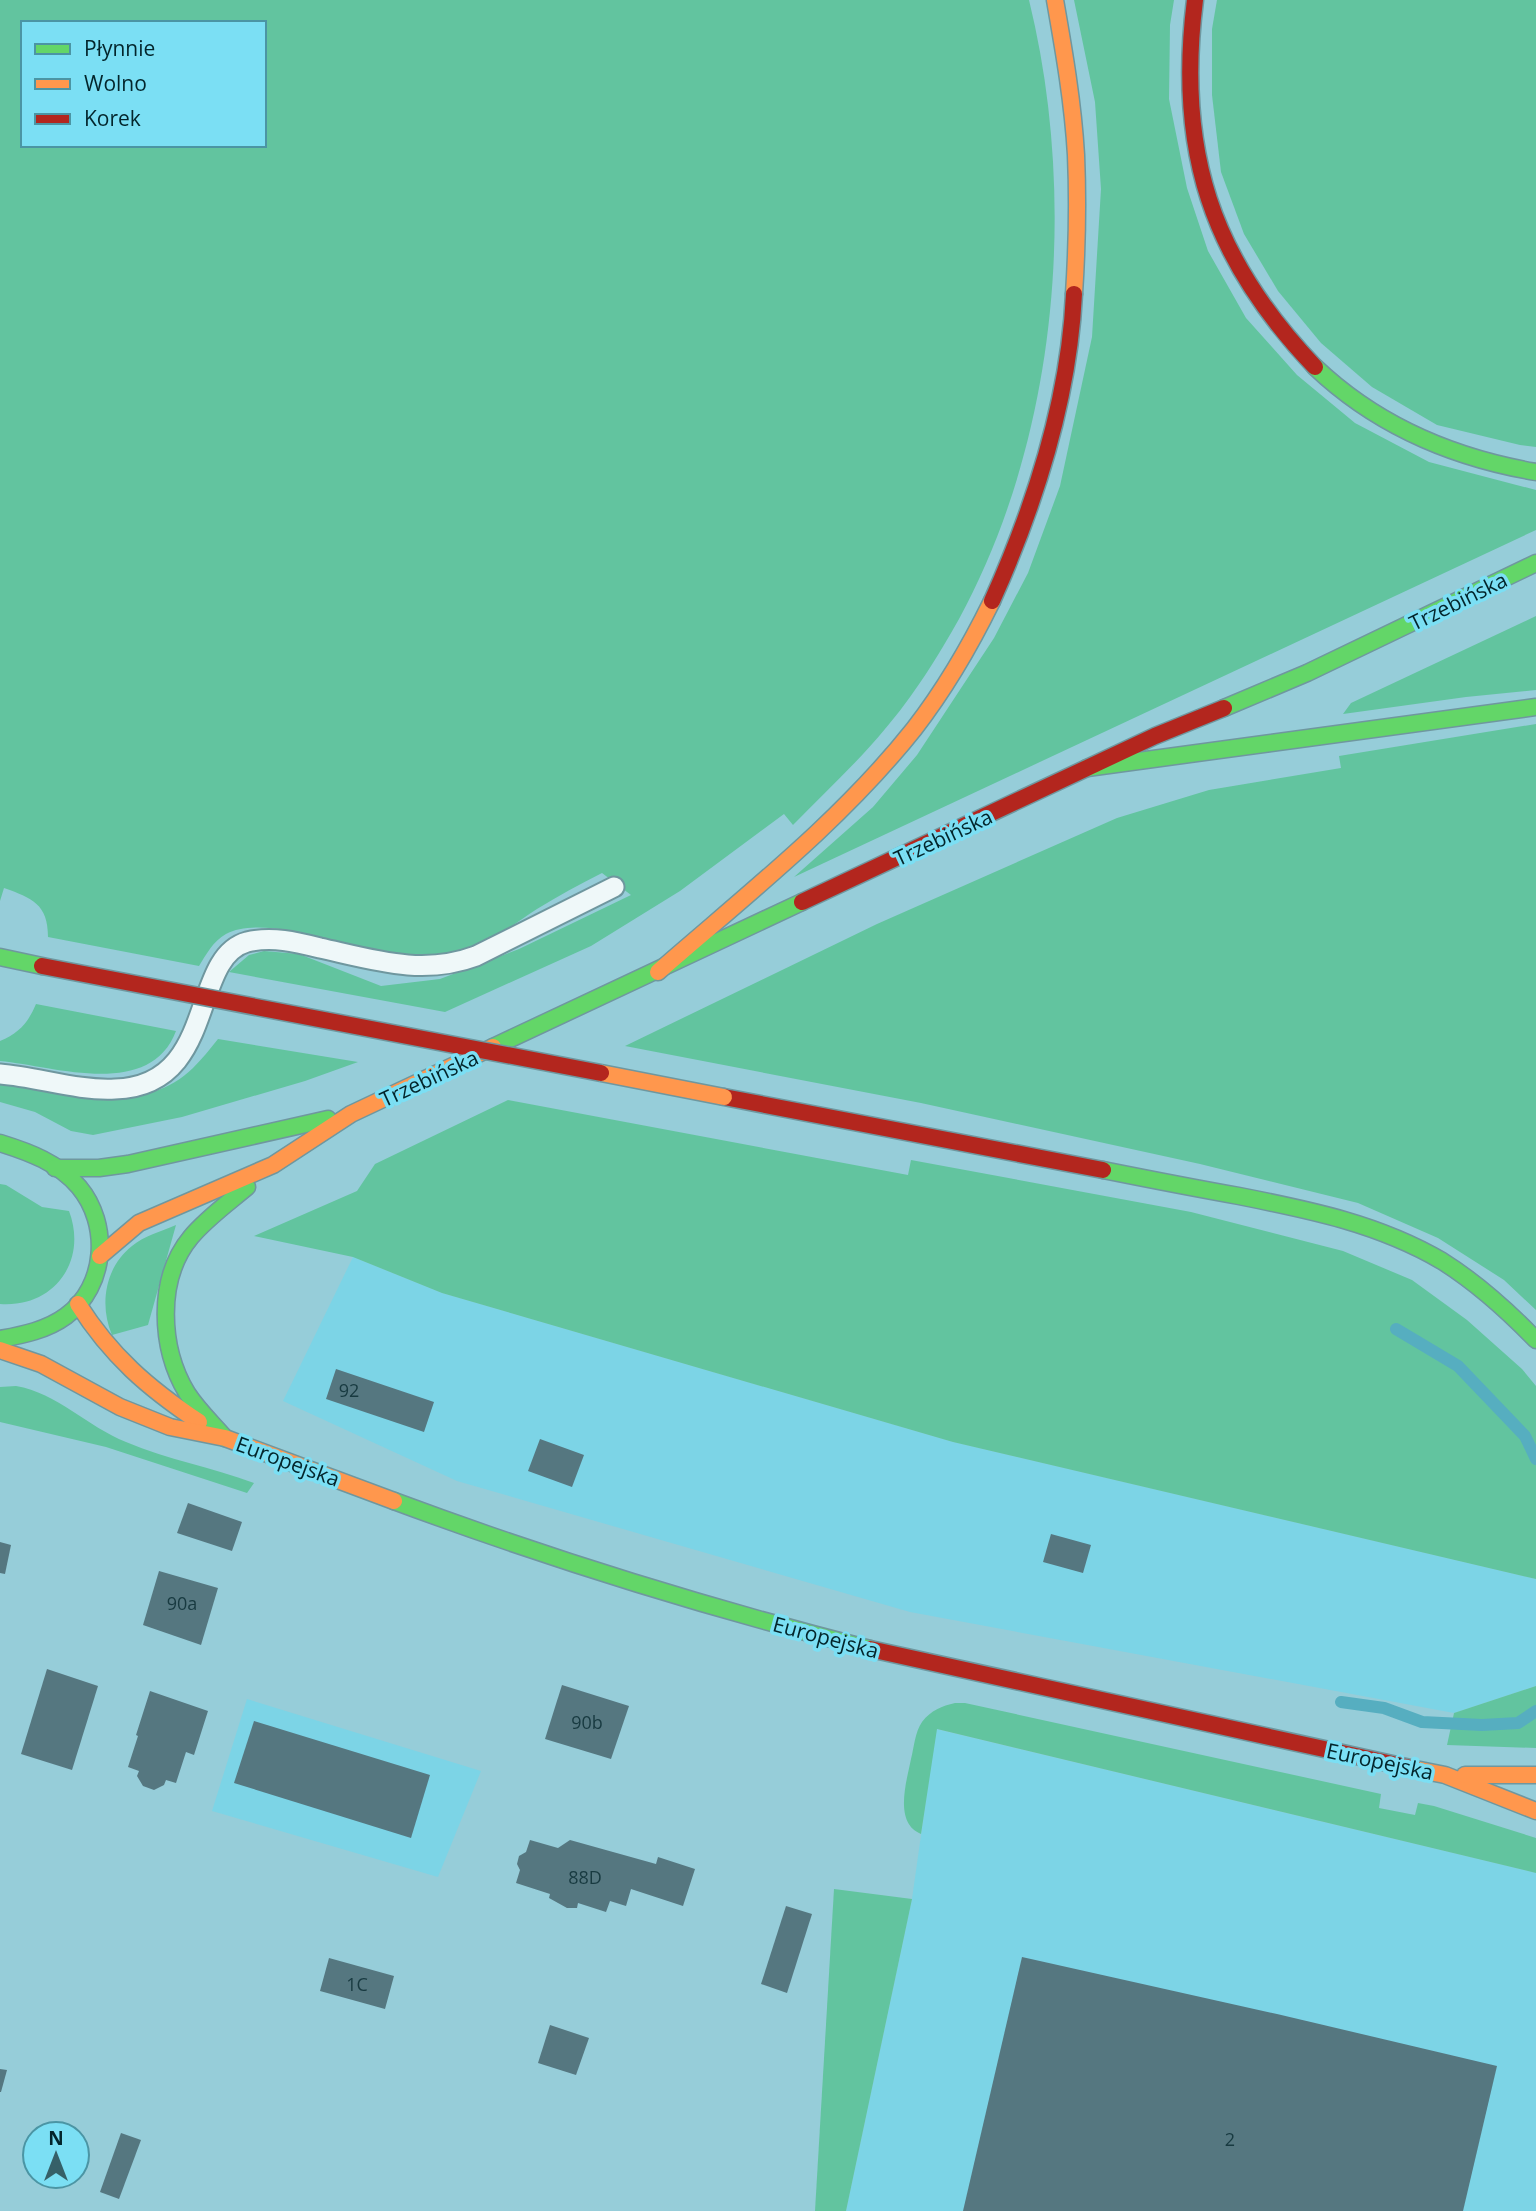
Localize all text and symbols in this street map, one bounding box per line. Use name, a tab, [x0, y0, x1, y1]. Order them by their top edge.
legend	[21, 21, 266, 147]
text: Płynnie	[84, 34, 155, 62]
text: Wolno	[84, 69, 147, 97]
text: Korek	[84, 104, 141, 132]
street label: Trzebińska	[1404, 565, 1512, 637]
street label: Trzebińska	[889, 802, 997, 872]
street label: Trzebińska	[375, 1043, 483, 1113]
house number: 92	[339, 1378, 359, 1402]
street label: Europejska	[232, 1429, 344, 1493]
house number: 90a	[167, 1591, 197, 1615]
street label: Europejska	[770, 1609, 882, 1665]
house number: 90b	[571, 1710, 603, 1734]
street label: Europejska	[1324, 1736, 1436, 1786]
house number: 88D	[568, 1865, 602, 1889]
house number: 1C	[346, 1972, 368, 1996]
north arrow	[21, 2120, 91, 2190]
text: N	[48, 2125, 64, 2151]
house number: 2	[1225, 2127, 1235, 2151]

